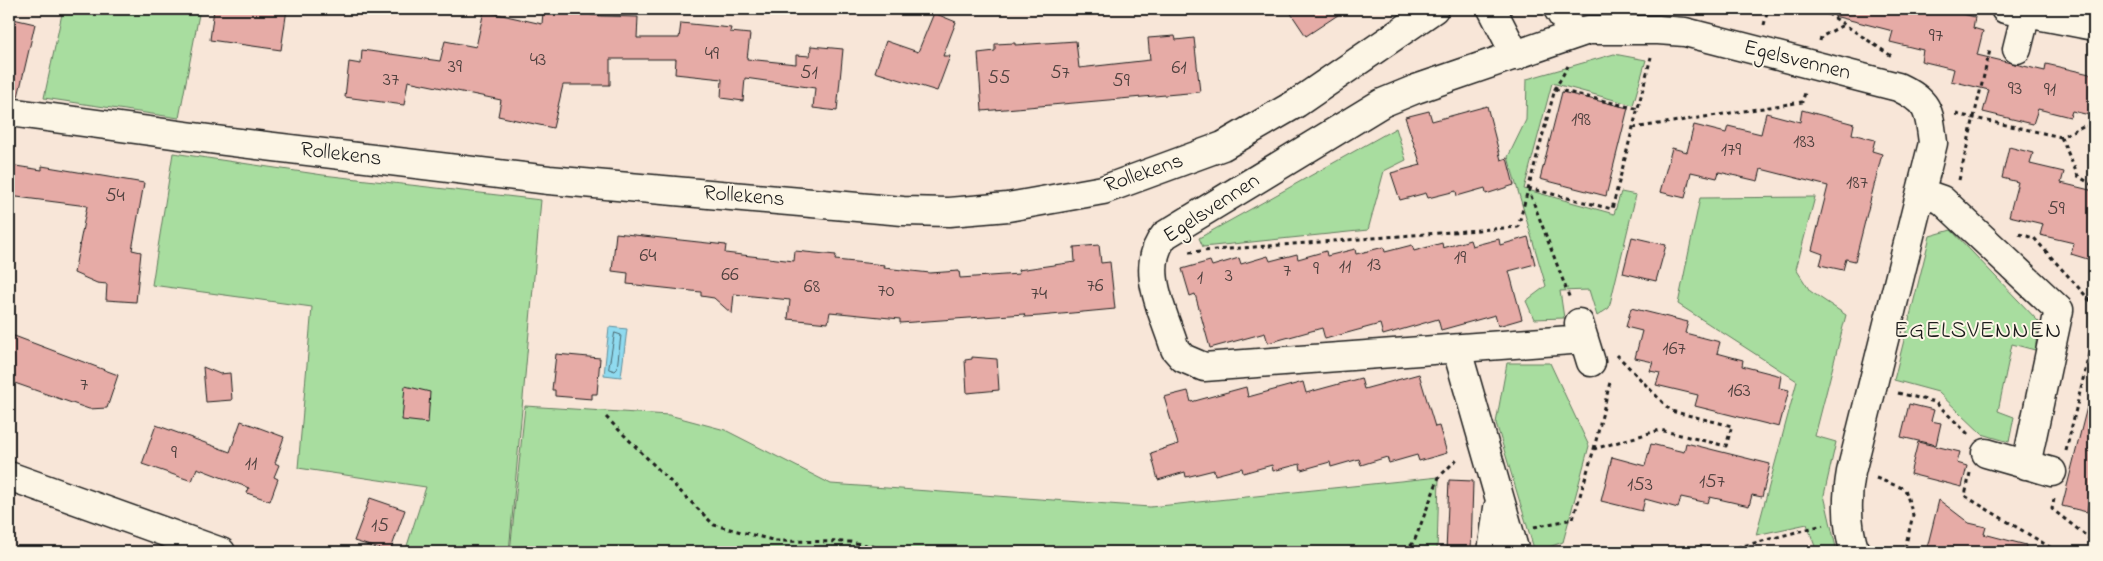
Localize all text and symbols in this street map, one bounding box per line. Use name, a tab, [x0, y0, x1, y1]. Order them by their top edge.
house number: 97	[1929, 22, 1943, 51]
street label: Egelsvennen	[1740, 32, 1854, 91]
house number: 49	[705, 40, 719, 69]
house number: 43	[530, 46, 546, 75]
house number: 39	[448, 53, 462, 82]
house number: 61	[1171, 54, 1187, 83]
house number: 51	[800, 59, 818, 88]
house number: 57	[1050, 59, 1070, 88]
house number: 55	[988, 64, 1010, 93]
house number: 37	[383, 66, 399, 95]
house number: 59	[1112, 67, 1130, 96]
house number: 93	[2008, 75, 2022, 104]
house number: 91	[2044, 76, 2056, 105]
house number: 198	[1571, 106, 1591, 135]
house number: 183	[1793, 128, 1815, 157]
street label: Rollekens	[298, 134, 384, 176]
house number: 179	[1721, 136, 1741, 165]
street label: Rollekens	[1100, 146, 1188, 202]
street label: Egelsvennen	[1157, 166, 1267, 253]
house number: 187	[1846, 169, 1868, 198]
street label: Rollekens	[702, 177, 786, 217]
house number: 54	[105, 182, 125, 211]
house number: 59	[2047, 195, 2065, 224]
house number: 64	[639, 242, 657, 271]
house number: 19	[1454, 244, 1466, 273]
house number: 13	[1367, 251, 1381, 280]
house number: 11	[1339, 253, 1351, 282]
house number: 9	[1313, 255, 1319, 284]
house number: 7	[1283, 257, 1291, 286]
house number: 66	[721, 261, 739, 290]
house number: 3	[1225, 262, 1233, 291]
house number: 1	[1197, 264, 1203, 293]
house number: 76	[1086, 272, 1104, 301]
house number: 68	[804, 273, 820, 302]
house number: 70	[878, 277, 895, 306]
house number: 74	[1031, 280, 1047, 309]
district label: EGELSVENNEN	[1894, 314, 2062, 349]
house number: 167	[1662, 335, 1686, 364]
house number: 7	[80, 371, 88, 400]
house number: 163	[1727, 377, 1751, 406]
house number: 9	[171, 439, 177, 468]
house number: 11	[245, 450, 257, 479]
house number: 157	[1699, 468, 1725, 497]
house number: 153	[1627, 471, 1653, 500]
house number: 15	[371, 512, 389, 541]

